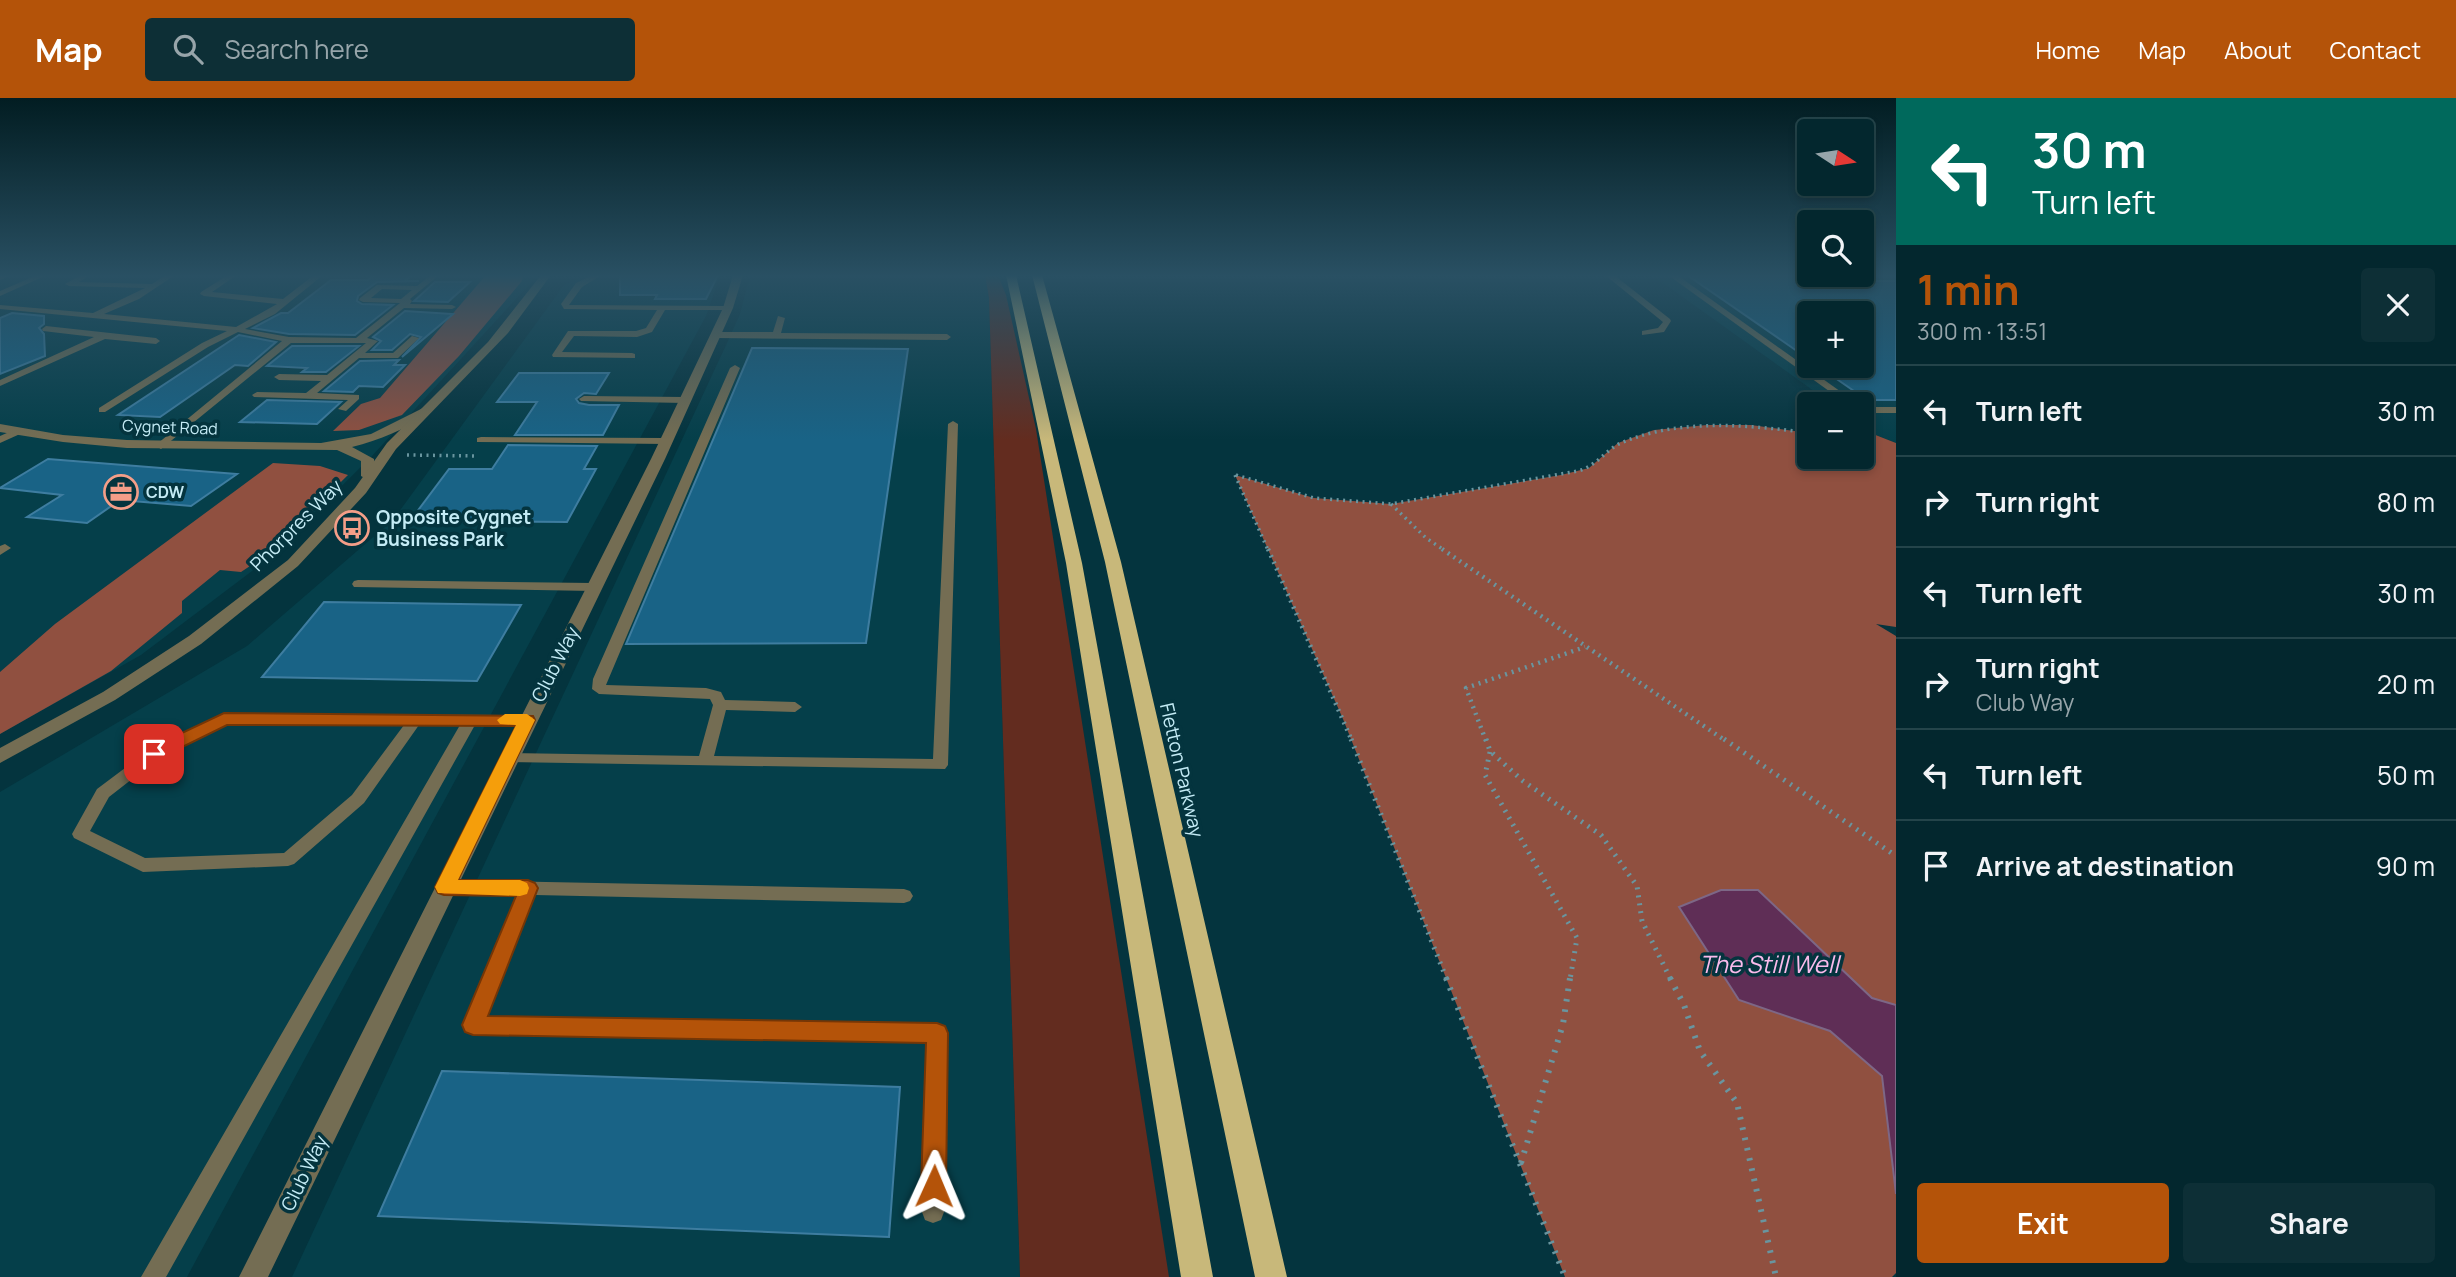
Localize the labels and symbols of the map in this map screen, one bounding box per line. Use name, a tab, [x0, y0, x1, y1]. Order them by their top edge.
north arrow	[1797, 119, 1874, 196]
street label: Cygnet Road	[122, 414, 218, 440]
office icon: CDW	[102, 473, 140, 511]
street label: Phorpres Way	[244, 473, 348, 577]
place label: CDW	[146, 481, 185, 503]
place label: Opposite Cygnet Business Park	[376, 504, 531, 552]
bus stop icon: Opposite Cygnet Business Park	[333, 509, 371, 547]
street label: Club Way	[525, 622, 585, 706]
street label: Fletton Parkway	[1154, 700, 1210, 840]
pin	[124, 724, 184, 784]
water label: The Still Well	[1699, 947, 1842, 980]
street label: Club Way	[274, 1131, 334, 1215]
position arrow	[897, 1149, 971, 1223]

